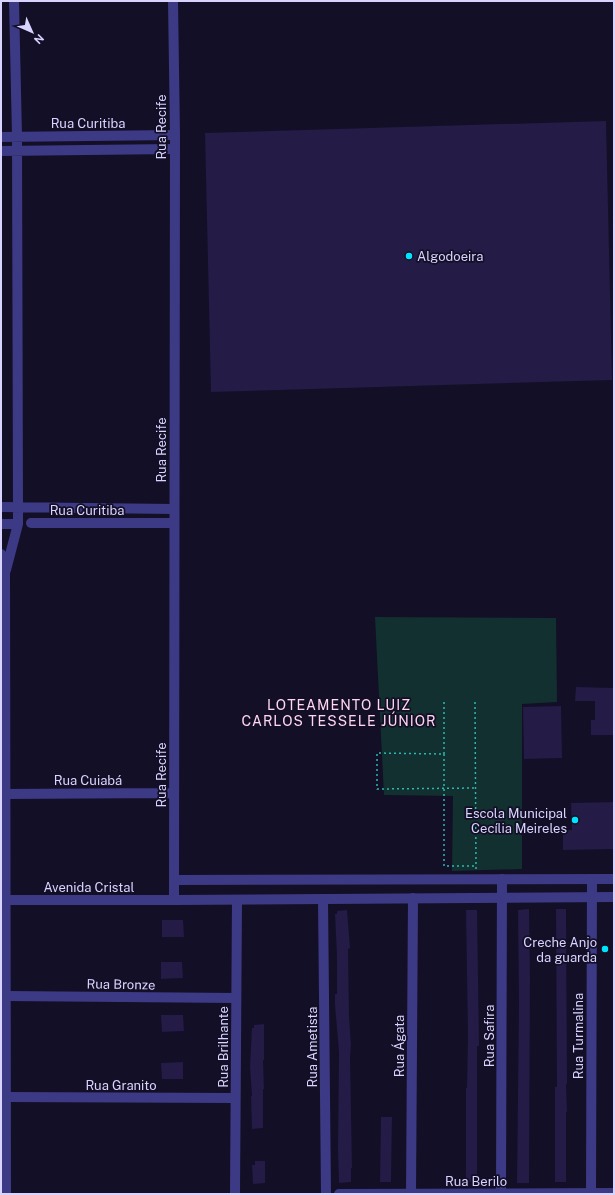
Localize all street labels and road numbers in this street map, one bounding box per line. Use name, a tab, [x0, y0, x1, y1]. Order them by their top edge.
street label: Rua Recife	[154, 94, 169, 160]
street label: Rua Curitiba	[51, 116, 125, 131]
street label: Rua Recife	[154, 417, 169, 483]
street label: Rua Curitiba	[50, 503, 124, 518]
street label: Rua Recife	[154, 742, 169, 808]
street label: Rua Cuiabá	[54, 773, 122, 788]
street label: Avenida Cristal	[44, 880, 134, 895]
street label: Rua Bronze	[87, 976, 155, 993]
street label: Rua Turmalina	[571, 993, 586, 1079]
street label: Rua Safira	[482, 1005, 497, 1067]
street label: Rua Brilhante	[216, 1006, 231, 1088]
street label: Rua Ametista	[305, 1006, 320, 1088]
street label: Rua Ágata	[391, 1015, 407, 1077]
street label: Rua Granito	[85, 1078, 157, 1093]
street label: Rua Berilo	[445, 1174, 507, 1189]

